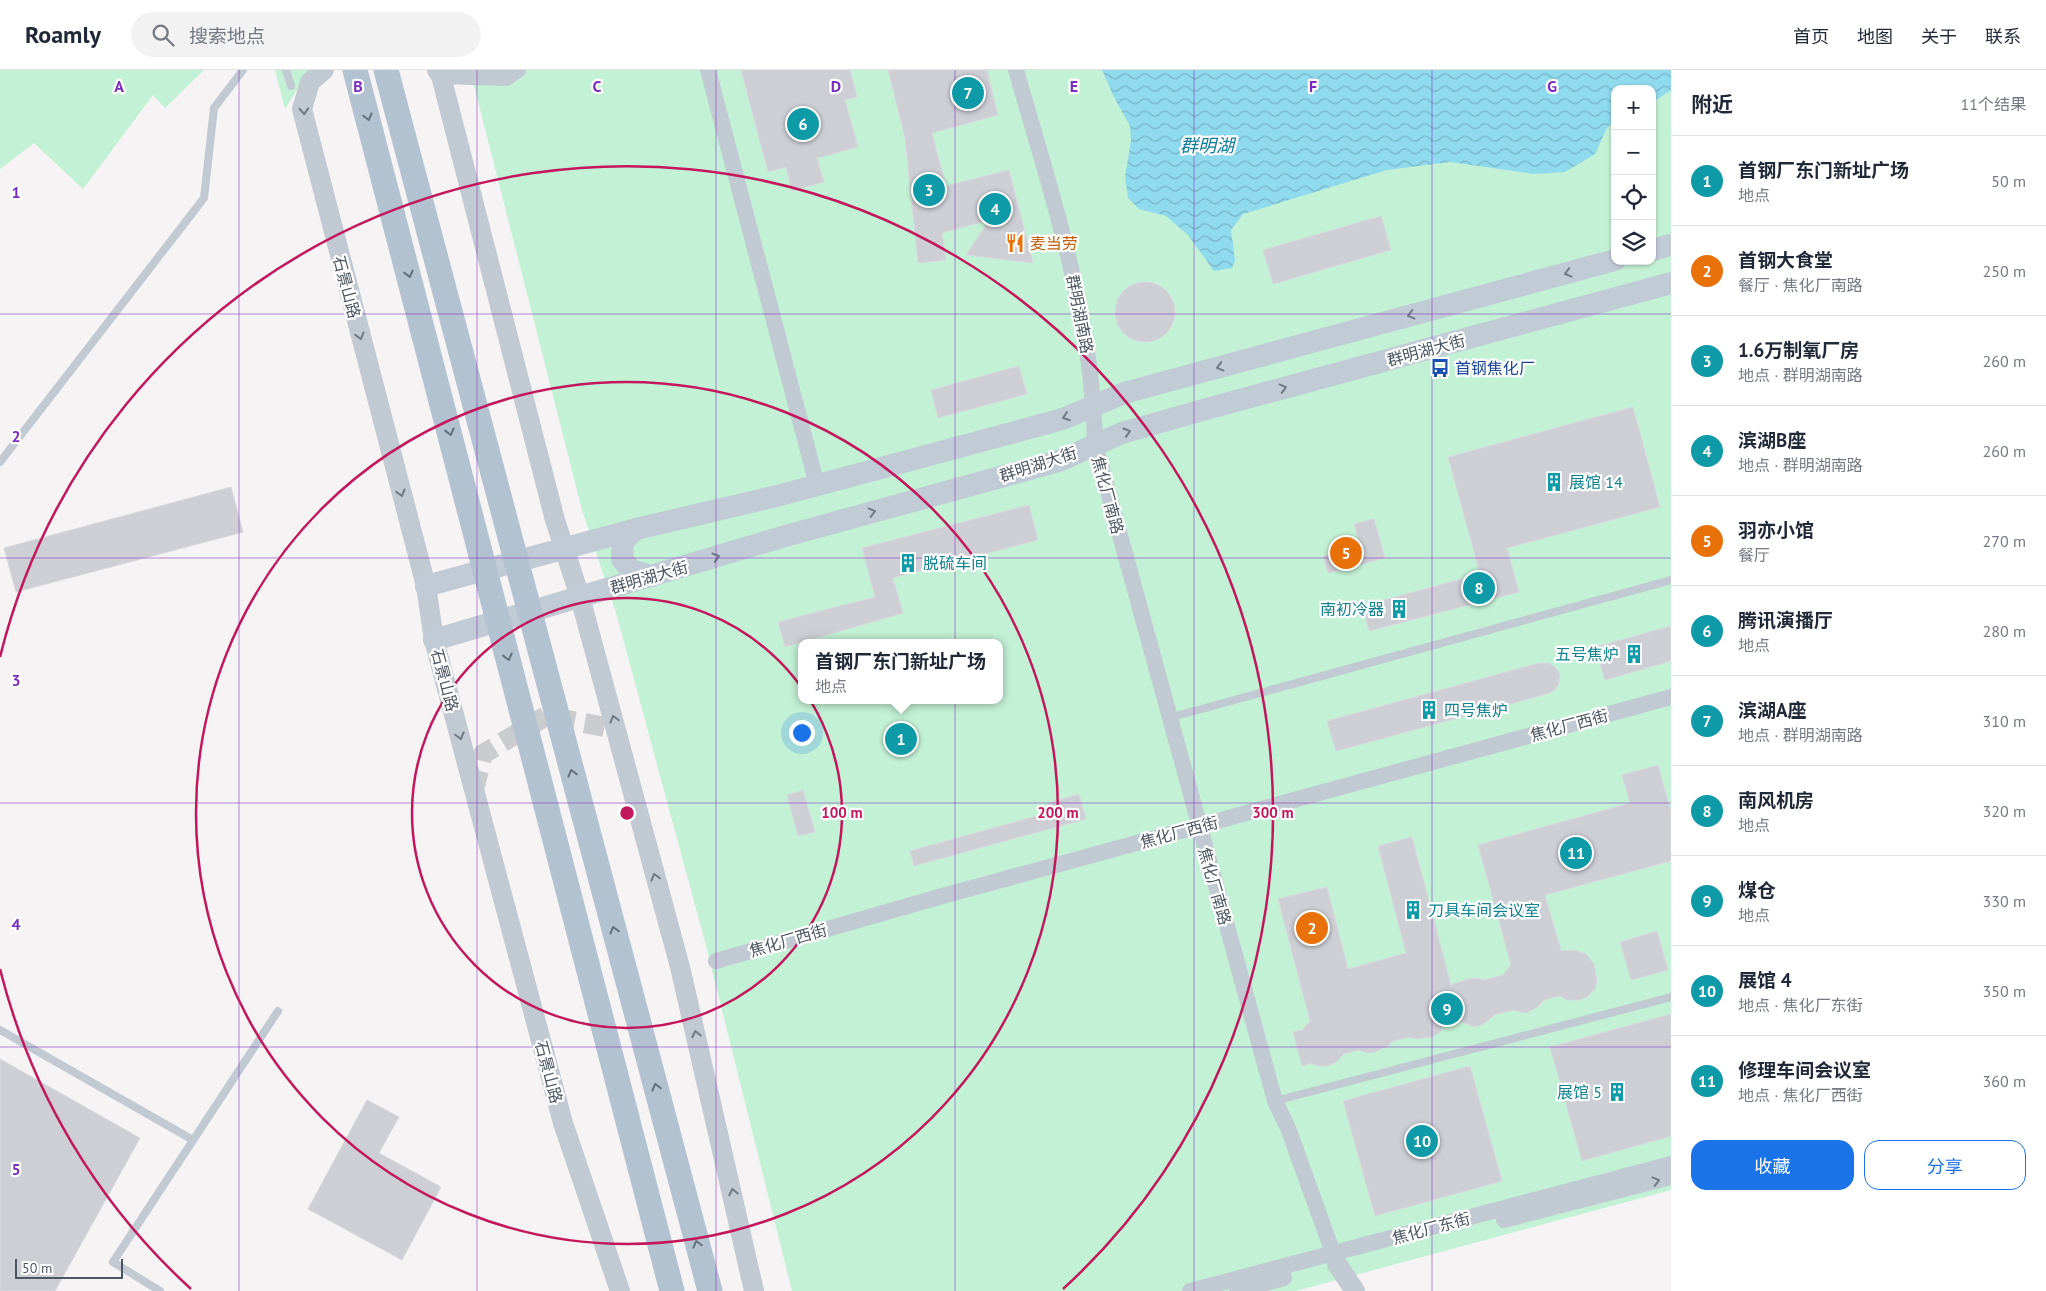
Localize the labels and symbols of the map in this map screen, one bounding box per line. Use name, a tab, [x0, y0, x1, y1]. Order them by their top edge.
pin: 7	[952, 74, 984, 112]
text: A	[114, 76, 124, 96]
text: B	[353, 76, 363, 96]
text: C	[593, 76, 602, 96]
text: D	[831, 76, 841, 96]
text: E	[1070, 76, 1078, 96]
text: F	[1309, 76, 1317, 96]
text: G	[1547, 76, 1557, 96]
pin: 6	[787, 105, 819, 143]
one-way arrow	[299, 107, 310, 115]
one-way arrow	[362, 113, 372, 121]
water label: 群明湖	[1180, 134, 1237, 157]
pin: 3	[913, 171, 945, 209]
text: 1	[11, 182, 21, 202]
pin: 4	[979, 190, 1011, 228]
restaurant icon: 麦当劳	[1004, 232, 1026, 254]
place label: 麦当劳	[1030, 233, 1078, 253]
street label: 石景山路	[329, 253, 365, 321]
one-way arrow	[1564, 267, 1572, 277]
one-way arrow	[403, 270, 414, 279]
street label: 群明湖南路	[1063, 273, 1097, 355]
one-way arrow	[1407, 310, 1415, 320]
street label: 群明湖大街	[1385, 330, 1467, 370]
one-way arrow	[354, 332, 365, 341]
bus stop icon: 首钢焦化厂	[1429, 357, 1451, 379]
place label: 首钢焦化厂	[1455, 358, 1535, 378]
one-way arrow	[1216, 361, 1225, 372]
one-way arrow	[1279, 383, 1287, 394]
one-way arrow	[1062, 411, 1071, 421]
text: 2	[11, 426, 21, 446]
one-way arrow	[444, 427, 455, 436]
one-way arrow	[1122, 428, 1130, 438]
street label: 群明湖大街	[997, 442, 1079, 486]
street label: 焦化厂南路	[1088, 454, 1128, 536]
building icon: 展馆 14	[1543, 471, 1565, 493]
place label: 展馆 14	[1569, 472, 1623, 492]
one-way arrow	[395, 489, 406, 498]
one-way arrow	[867, 507, 876, 518]
pin: 5	[1330, 534, 1362, 572]
one-way arrow	[711, 552, 719, 562]
building icon: 脱硫车间	[897, 552, 919, 574]
place label: 脱硫车间	[923, 553, 987, 573]
street label: 群明湖大街	[608, 556, 690, 598]
pin: 8	[1463, 569, 1495, 607]
building icon: 南初冷器	[1388, 598, 1410, 620]
place label: 南初冷器	[1320, 599, 1384, 619]
building icon: 五号焦炉	[1623, 643, 1645, 665]
place label: 五号焦炉	[1555, 644, 1619, 664]
street label: 石景山路	[427, 646, 463, 714]
one-way arrow	[502, 652, 513, 661]
text: 3	[11, 670, 21, 690]
building icon: 四号焦炉	[1418, 699, 1440, 721]
place label: 四号焦炉	[1444, 700, 1508, 720]
street label: 焦化厂西街	[1528, 705, 1610, 745]
one-way arrow	[609, 715, 620, 724]
your location	[789, 720, 815, 746]
pin: 1	[885, 720, 917, 758]
one-way arrow	[454, 732, 464, 740]
one-way arrow	[568, 769, 578, 777]
text: 100 m	[821, 803, 863, 822]
text: 200 m	[1037, 803, 1079, 822]
text: 300 m	[1252, 803, 1294, 822]
centre of rings	[618, 804, 636, 822]
street label: 焦化厂西街	[1138, 812, 1220, 852]
pin: 11	[1560, 834, 1592, 872]
street label: 焦化厂南路	[1194, 845, 1236, 927]
one-way arrow	[651, 873, 661, 881]
building icon: 刀具车间会议室	[1402, 899, 1424, 921]
place label: 刀具车间会议室	[1428, 900, 1540, 920]
pin: 2	[1296, 909, 1328, 947]
text: 4	[11, 914, 21, 934]
street label: 焦化厂西街	[747, 919, 829, 961]
one-way arrow	[609, 925, 620, 934]
pin: 9	[1431, 990, 1463, 1028]
one-way arrow	[691, 1029, 702, 1038]
street label: 石景山路	[531, 1038, 567, 1106]
building icon: 展馆 5	[1606, 1081, 1628, 1103]
place label: 展馆 5	[1557, 1082, 1602, 1102]
one-way arrow	[651, 1083, 661, 1091]
pin: 10	[1406, 1122, 1438, 1160]
text: 5	[11, 1159, 21, 1179]
one-way arrow	[1651, 1176, 1660, 1187]
one-way arrow	[728, 1188, 739, 1197]
street label: 焦化厂东街	[1390, 1208, 1472, 1248]
one-way arrow	[693, 1240, 703, 1248]
scale bar	[15, 1256, 122, 1279]

